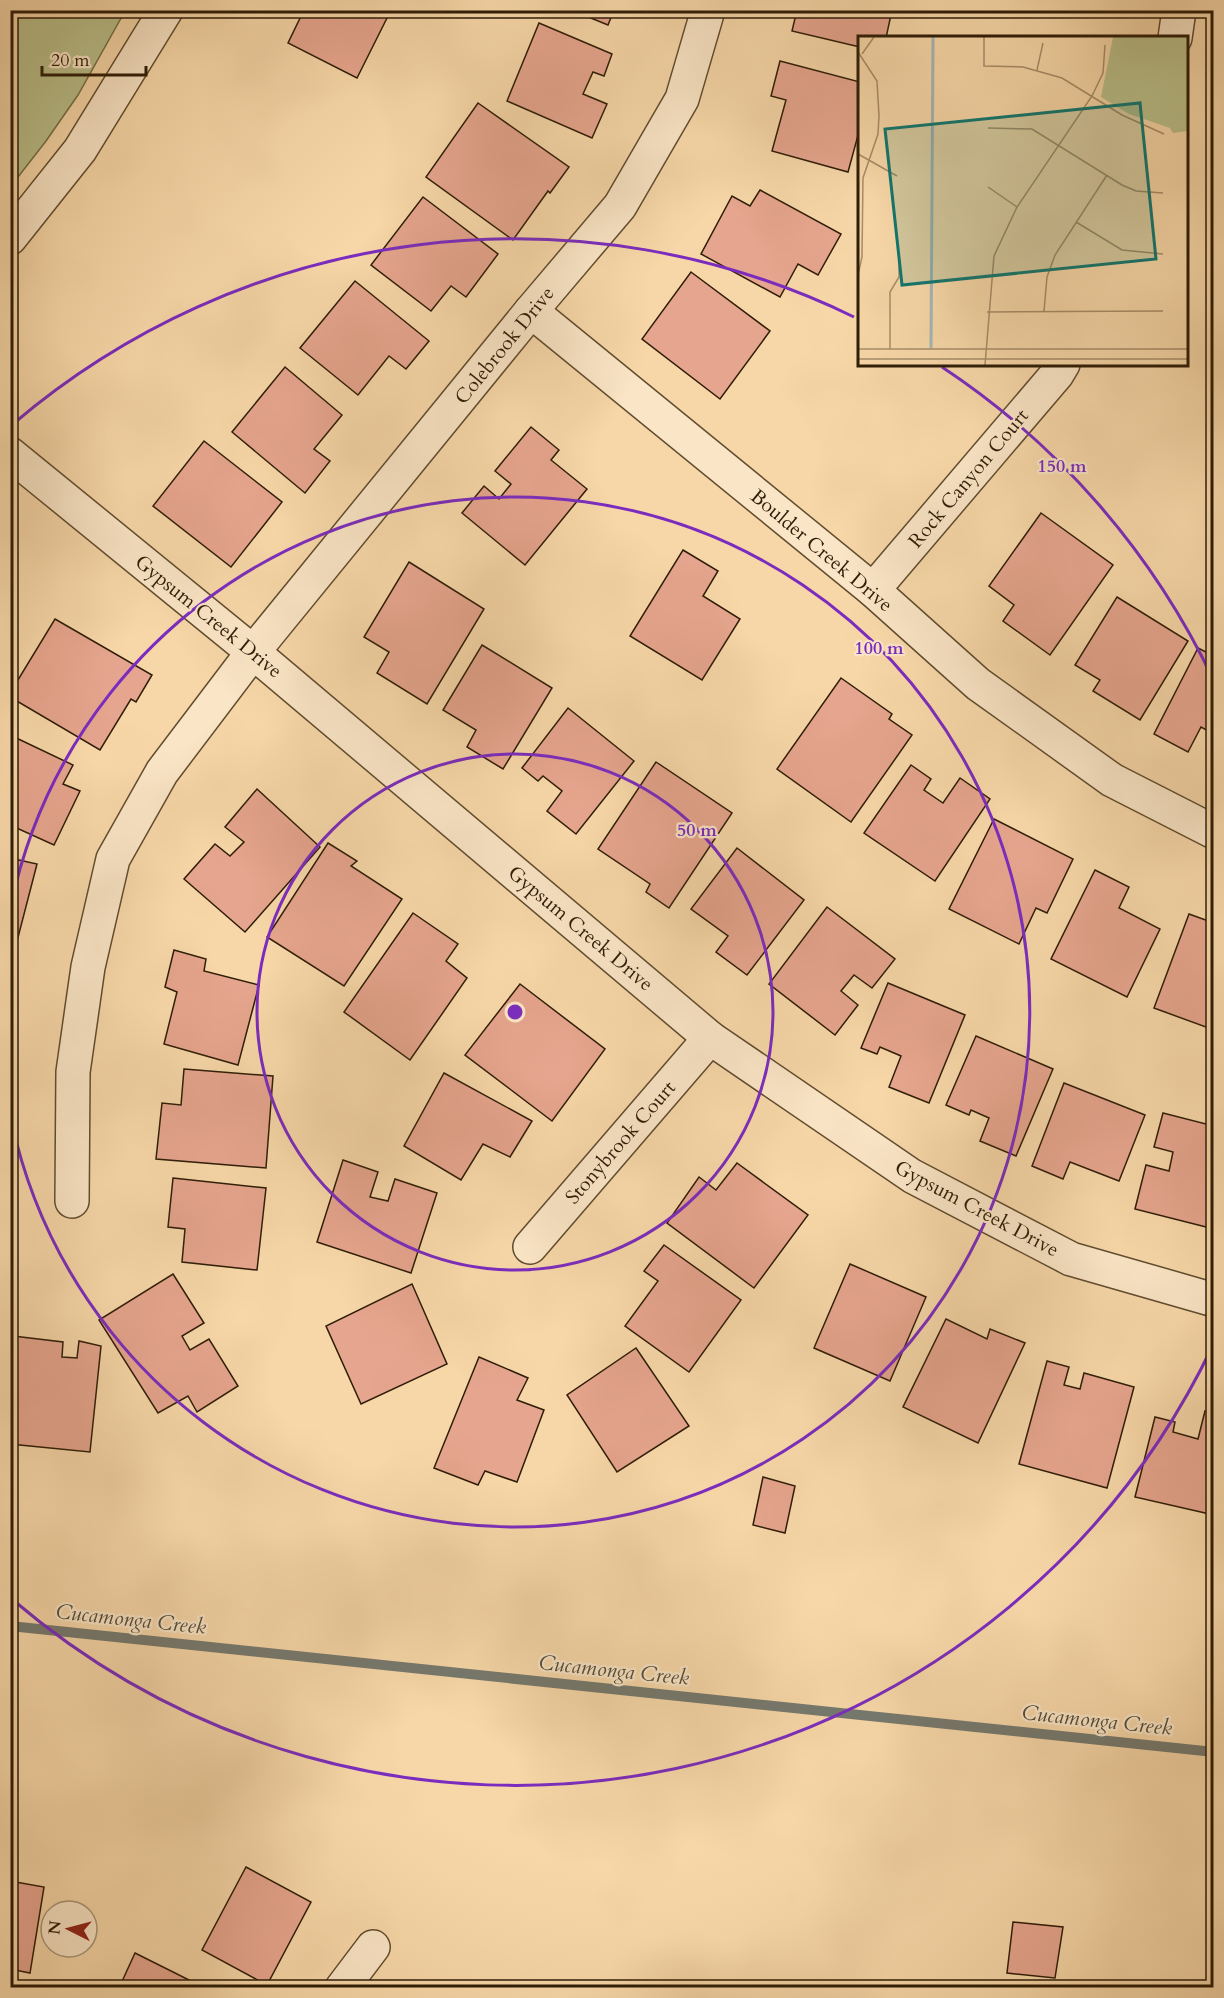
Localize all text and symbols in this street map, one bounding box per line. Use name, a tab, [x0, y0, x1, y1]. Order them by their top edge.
inset map	[858, 36, 1188, 366]
scale bar	[42, 39, 146, 77]
text: 20 m	[51, 48, 90, 73]
street label: Colebrook Drive	[448, 281, 560, 410]
street label: Rock Canyon Court	[902, 402, 1035, 554]
text: 150 m	[1037, 454, 1087, 479]
street label: Boulder Creek Drive	[745, 483, 899, 618]
street label: Gypsum Creek Drive	[129, 549, 288, 684]
text: 100 m	[854, 636, 904, 661]
text: 50 m	[677, 818, 717, 843]
street label: Gypsum Creek Drive	[502, 859, 659, 997]
centre of rings	[505, 1002, 525, 1022]
street label: Stonybrook Court	[559, 1074, 682, 1210]
street label: Gypsum Creek Drive	[890, 1154, 1064, 1263]
water label: Cucamonga Creek	[54, 1597, 208, 1642]
water label: Cucamonga Creek	[537, 1648, 691, 1693]
water label: Cucamonga Creek	[1020, 1698, 1174, 1743]
north arrow	[39, 1899, 99, 1959]
text: N	[43, 1919, 67, 1936]

